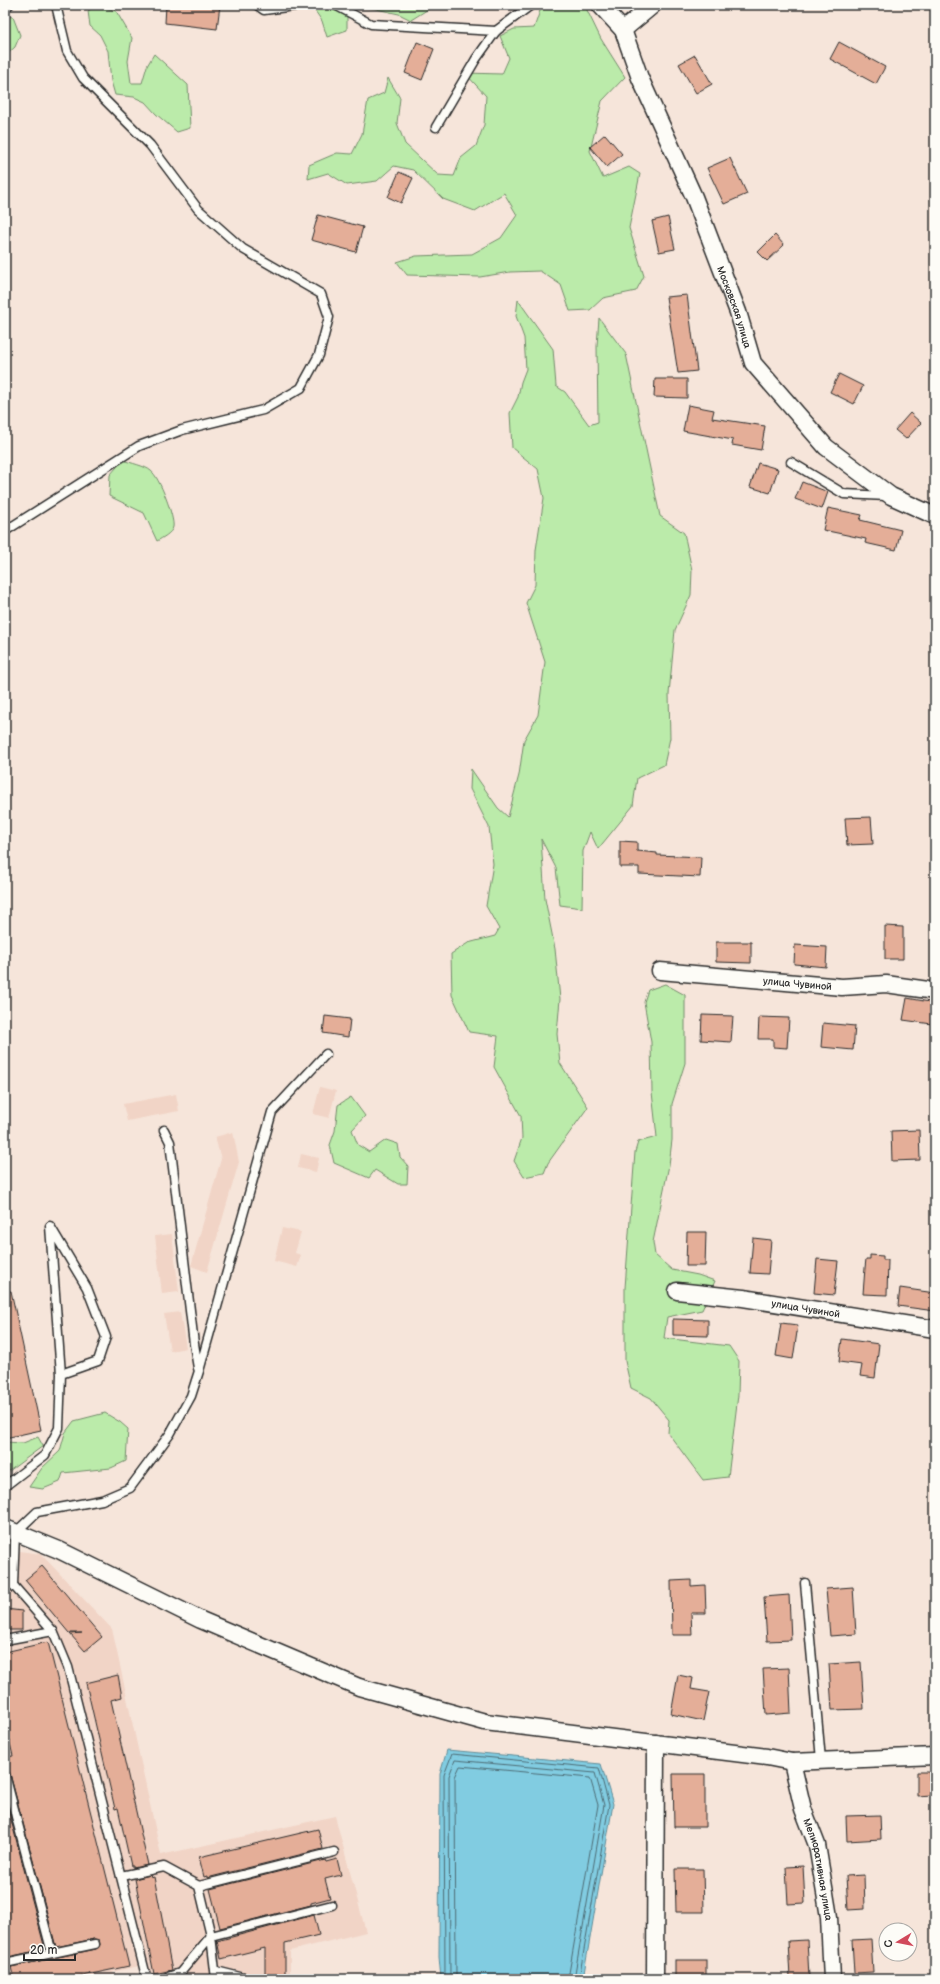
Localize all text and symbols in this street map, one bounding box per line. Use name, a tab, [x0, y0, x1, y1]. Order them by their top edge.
street label: Московская улица	[714, 265, 753, 350]
street label: улица Чувиной	[762, 975, 833, 993]
street label: улица Чувиной	[771, 1298, 841, 1321]
street label: Мелиоративная улица	[800, 1817, 834, 1921]
north arrow	[878, 1922, 918, 1962]
scale bar	[24, 1936, 75, 1962]
text: С	[882, 1938, 896, 1949]
text: 20 m	[30, 1943, 57, 1958]

